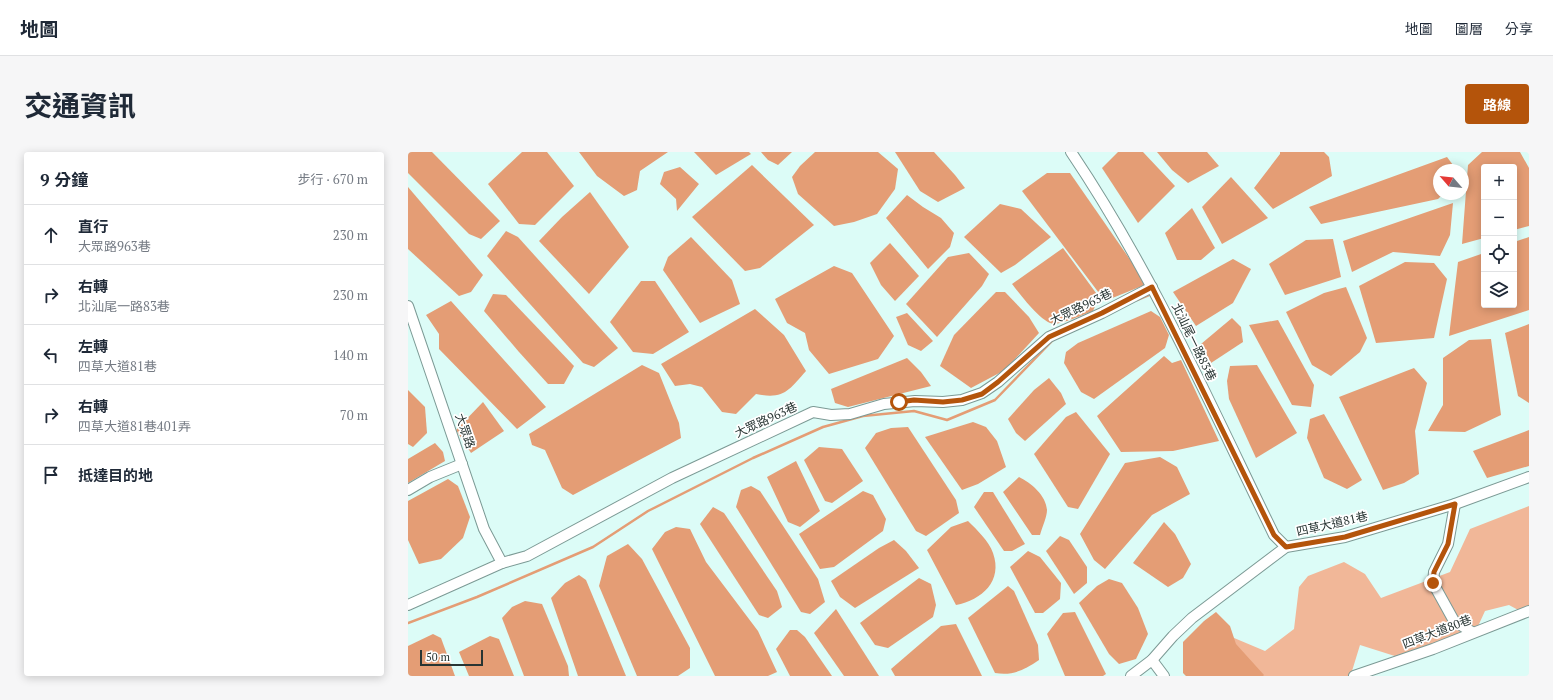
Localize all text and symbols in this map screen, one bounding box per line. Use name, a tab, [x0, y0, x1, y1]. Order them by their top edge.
text: 地圖	[20, 16, 58, 41]
text: 地圖	[1405, 19, 1433, 38]
text: 圖層	[1455, 19, 1483, 38]
text: 分享	[1505, 19, 1533, 38]
button: 路線	[1465, 84, 1529, 124]
text: 交通資訊	[24, 87, 136, 124]
north arrow	[1433, 164, 1469, 200]
map controls	[1481, 164, 1517, 308]
button: +	[1481, 164, 1517, 200]
text: 9 分鐘	[40, 168, 88, 191]
text: 步行 · 670 m	[297, 170, 368, 188]
button: −	[1481, 200, 1517, 236]
text: 直行	[78, 216, 108, 236]
icon: ahead	[40, 224, 62, 246]
text: 230 m	[333, 226, 368, 244]
button: locate	[1481, 236, 1517, 272]
text: 大眾路963巷	[78, 237, 151, 255]
button: layers	[1481, 272, 1517, 308]
text: 右轉	[78, 276, 108, 296]
icon: right	[40, 284, 62, 306]
street label: 大眾路963巷	[1047, 285, 1114, 328]
text: 230 m	[333, 286, 368, 304]
text: 北汕尾一路83巷	[78, 297, 170, 315]
street label: 北汕尾一路83巷	[1169, 300, 1220, 383]
text: 左轉	[78, 336, 108, 356]
icon: left	[40, 344, 62, 366]
text: 140 m	[333, 346, 368, 364]
text: 四草大道81巷	[78, 357, 157, 375]
route start	[890, 393, 908, 411]
text: 右轉	[78, 396, 108, 416]
street label: 大眾路963巷	[732, 399, 799, 441]
icon: right	[40, 404, 62, 426]
text: 70 m	[340, 406, 368, 424]
street label: 大眾路	[453, 411, 478, 450]
text: 四草大道81巷401弄	[78, 417, 191, 435]
icon: arrive	[40, 464, 62, 486]
text: 抵達目的地	[78, 465, 153, 485]
street label: 四草大道81巷	[1295, 508, 1369, 539]
route end	[1424, 574, 1442, 592]
street label: 四草大道80巷	[1400, 611, 1473, 652]
scale bar	[420, 648, 483, 667]
text: 50 m	[426, 650, 450, 664]

